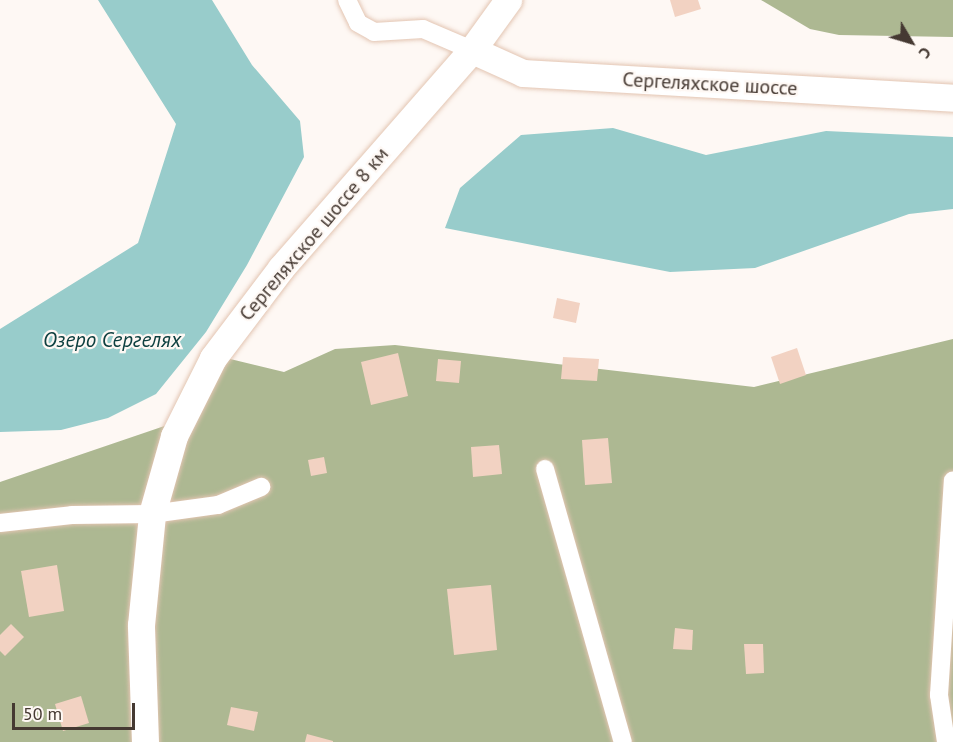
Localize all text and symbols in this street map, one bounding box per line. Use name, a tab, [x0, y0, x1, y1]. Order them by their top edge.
north arrow	[881, 12, 941, 72]
text: С	[915, 43, 936, 63]
street label: Сергеляхское шоссе	[622, 67, 798, 101]
street label: Сергеляхское шоссе 8 км	[234, 142, 394, 326]
water label: Озеро Сергелях	[43, 327, 181, 353]
scale bar	[15, 691, 138, 729]
text: 50 m	[23, 702, 62, 725]

